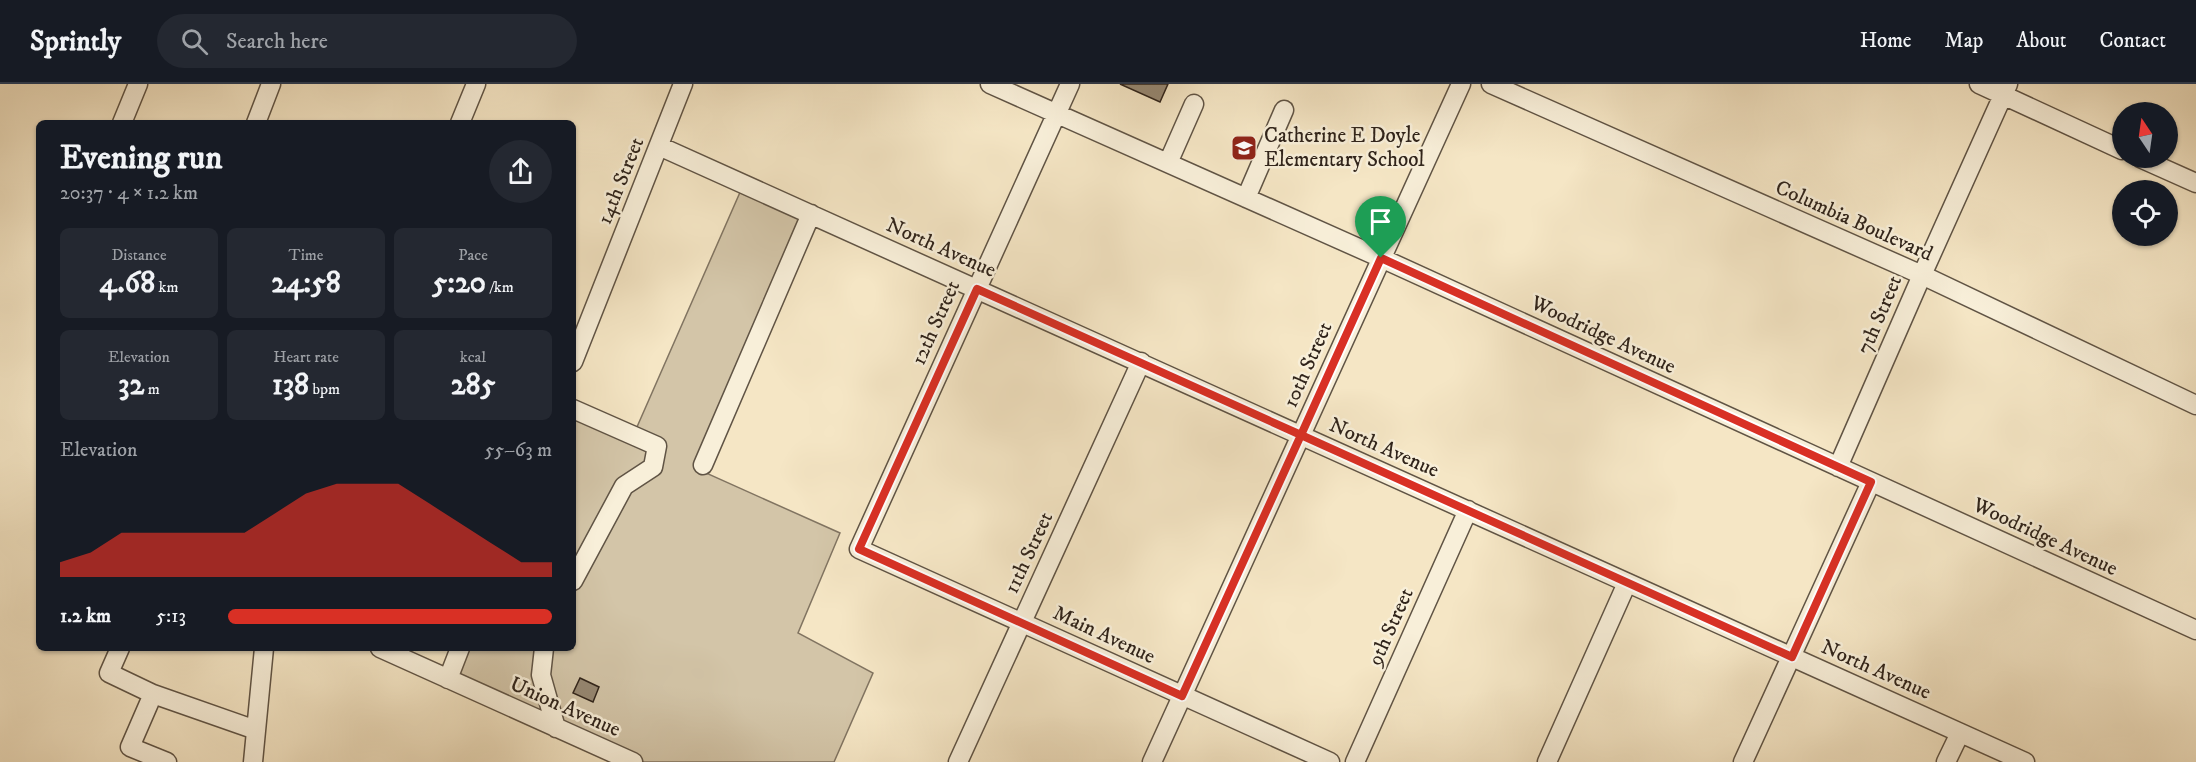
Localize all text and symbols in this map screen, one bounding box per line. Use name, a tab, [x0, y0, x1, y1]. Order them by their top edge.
search box	[157, 14, 577, 68]
text: Sprintly	[30, 24, 121, 59]
icon: search	[178, 25, 211, 58]
text: Search here	[226, 28, 328, 55]
text: Home	[1860, 28, 1912, 54]
text: Map	[1945, 28, 1983, 54]
text: About	[2016, 28, 2067, 54]
text: Contact	[2100, 28, 2166, 54]
north arrow	[2112, 102, 2178, 168]
map controls	[2112, 102, 2178, 246]
place label: Catherine E Doyle Elementary School	[1264, 123, 1425, 173]
street label: 14th Street	[592, 133, 650, 228]
school or university icon: Catherine E Doyle Elementary School	[1229, 133, 1259, 163]
text: Evening run	[60, 138, 222, 179]
button: share	[489, 140, 552, 203]
street label: Columbia Boulevard	[1771, 175, 1937, 268]
button: locate	[2112, 180, 2178, 246]
text: 20:37 · 4 × 1.2 km	[60, 181, 198, 206]
pin	[1355, 196, 1406, 258]
icon: arrive	[1364, 205, 1397, 238]
street label: North Avenue	[882, 212, 1000, 284]
text: Distance	[111, 245, 167, 265]
text: Time	[289, 245, 323, 265]
text: Pace	[458, 245, 488, 265]
text: 4.68	[99, 265, 155, 302]
text: 24:58	[271, 265, 341, 302]
text: 5:20	[432, 265, 486, 302]
street label: 7th Street	[1852, 271, 1908, 358]
street label: 12th Street	[906, 276, 966, 369]
text: km	[155, 277, 179, 297]
text: /km	[486, 277, 514, 297]
street label: Woodridge Avenue	[1526, 290, 1680, 380]
street label: 10th Street	[1278, 318, 1338, 412]
text: Elevation	[108, 347, 170, 367]
text: Heart rate	[273, 347, 339, 367]
text: kcal	[460, 347, 486, 367]
text: 32	[118, 367, 144, 404]
text: 138	[272, 367, 309, 404]
text: 285	[451, 367, 495, 404]
text: m	[144, 379, 160, 399]
text: bpm	[309, 379, 340, 399]
street label: North Avenue	[1325, 412, 1443, 484]
text: Elevation	[60, 438, 137, 463]
text: 55–63 m	[484, 438, 552, 463]
street label: Woodridge Avenue	[1968, 492, 2122, 582]
street label: 11th Street	[999, 508, 1059, 598]
street label: 9th Street	[1362, 584, 1420, 671]
street label: Main Avenue	[1049, 600, 1159, 670]
text: 1.2 km	[60, 604, 111, 629]
text: 5:13	[156, 604, 186, 629]
street label: North Avenue	[1817, 634, 1935, 706]
street label: Union Avenue	[506, 671, 625, 743]

